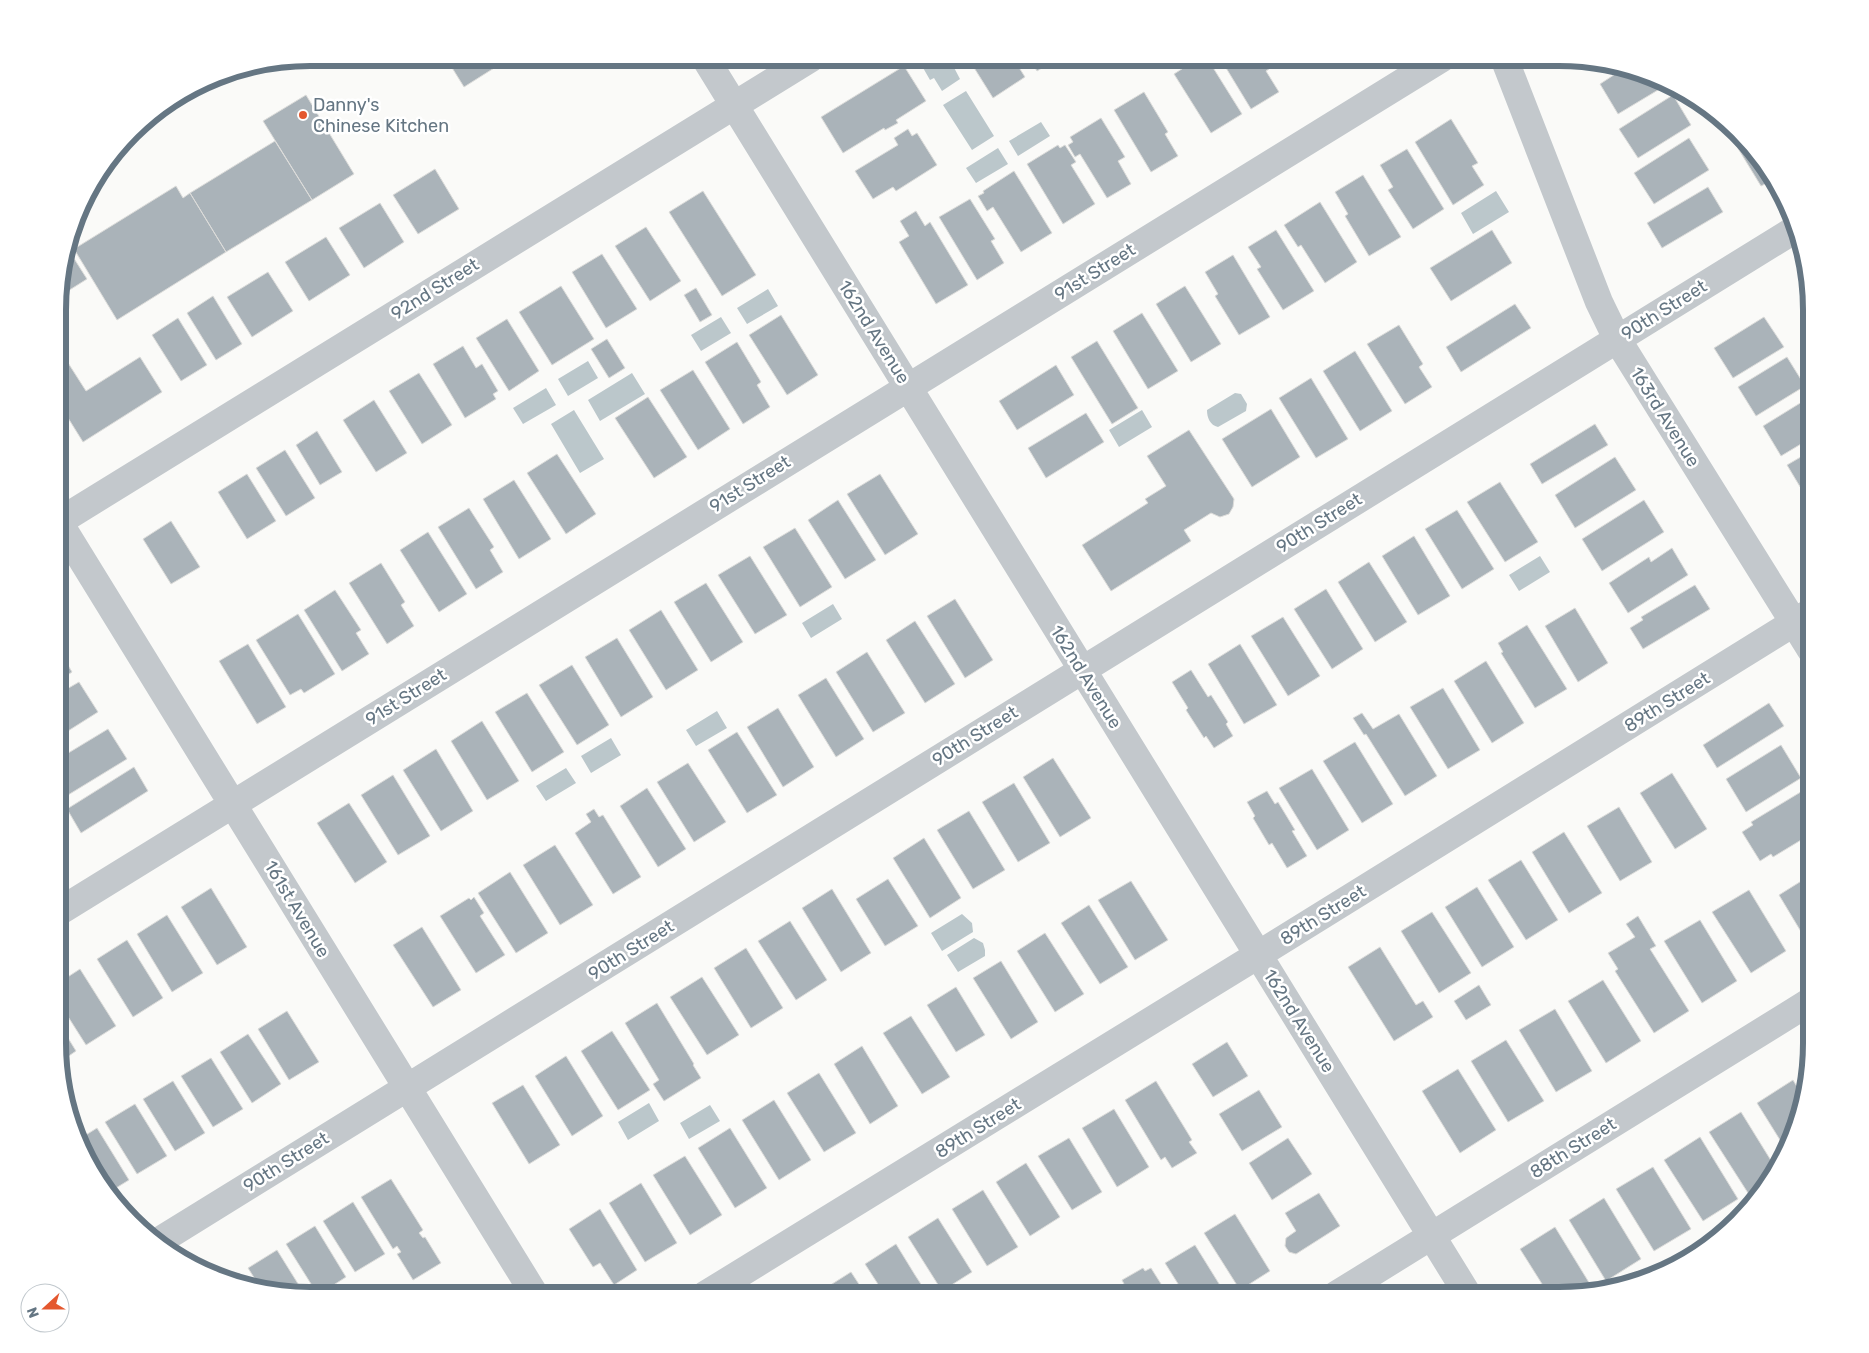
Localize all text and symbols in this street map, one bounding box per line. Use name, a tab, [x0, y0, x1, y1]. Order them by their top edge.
place label: Danny's Chinese Kitchen	[313, 94, 449, 137]
marker: Danny's Chinese Kitchen	[297, 109, 309, 121]
street label: 91st Street	[1051, 239, 1139, 305]
street label: 92nd Street	[387, 253, 483, 325]
street label: 90th Street	[1617, 275, 1711, 345]
street label: 162nd Avenue	[833, 276, 915, 388]
street label: 163rd Avenue	[1626, 363, 1704, 471]
street label: 91st Street	[706, 451, 794, 517]
street label: 90th Street	[1272, 488, 1366, 558]
street label: 162nd Avenue	[1045, 621, 1127, 733]
street label: 91st Street	[362, 664, 450, 730]
street label: 89th Street	[1620, 667, 1714, 737]
street label: 90th Street	[928, 701, 1022, 771]
street label: 161st Avenue	[259, 857, 335, 961]
street label: 89th Street	[1276, 880, 1370, 950]
street label: 90th Street	[584, 915, 678, 985]
street label: 162nd Avenue	[1258, 965, 1340, 1077]
street label: 89th Street	[931, 1093, 1025, 1163]
street label: 88th Street	[1526, 1113, 1620, 1183]
street label: 90th Street	[239, 1127, 333, 1197]
north arrow	[20, 1283, 70, 1333]
text: N	[24, 1305, 43, 1320]

